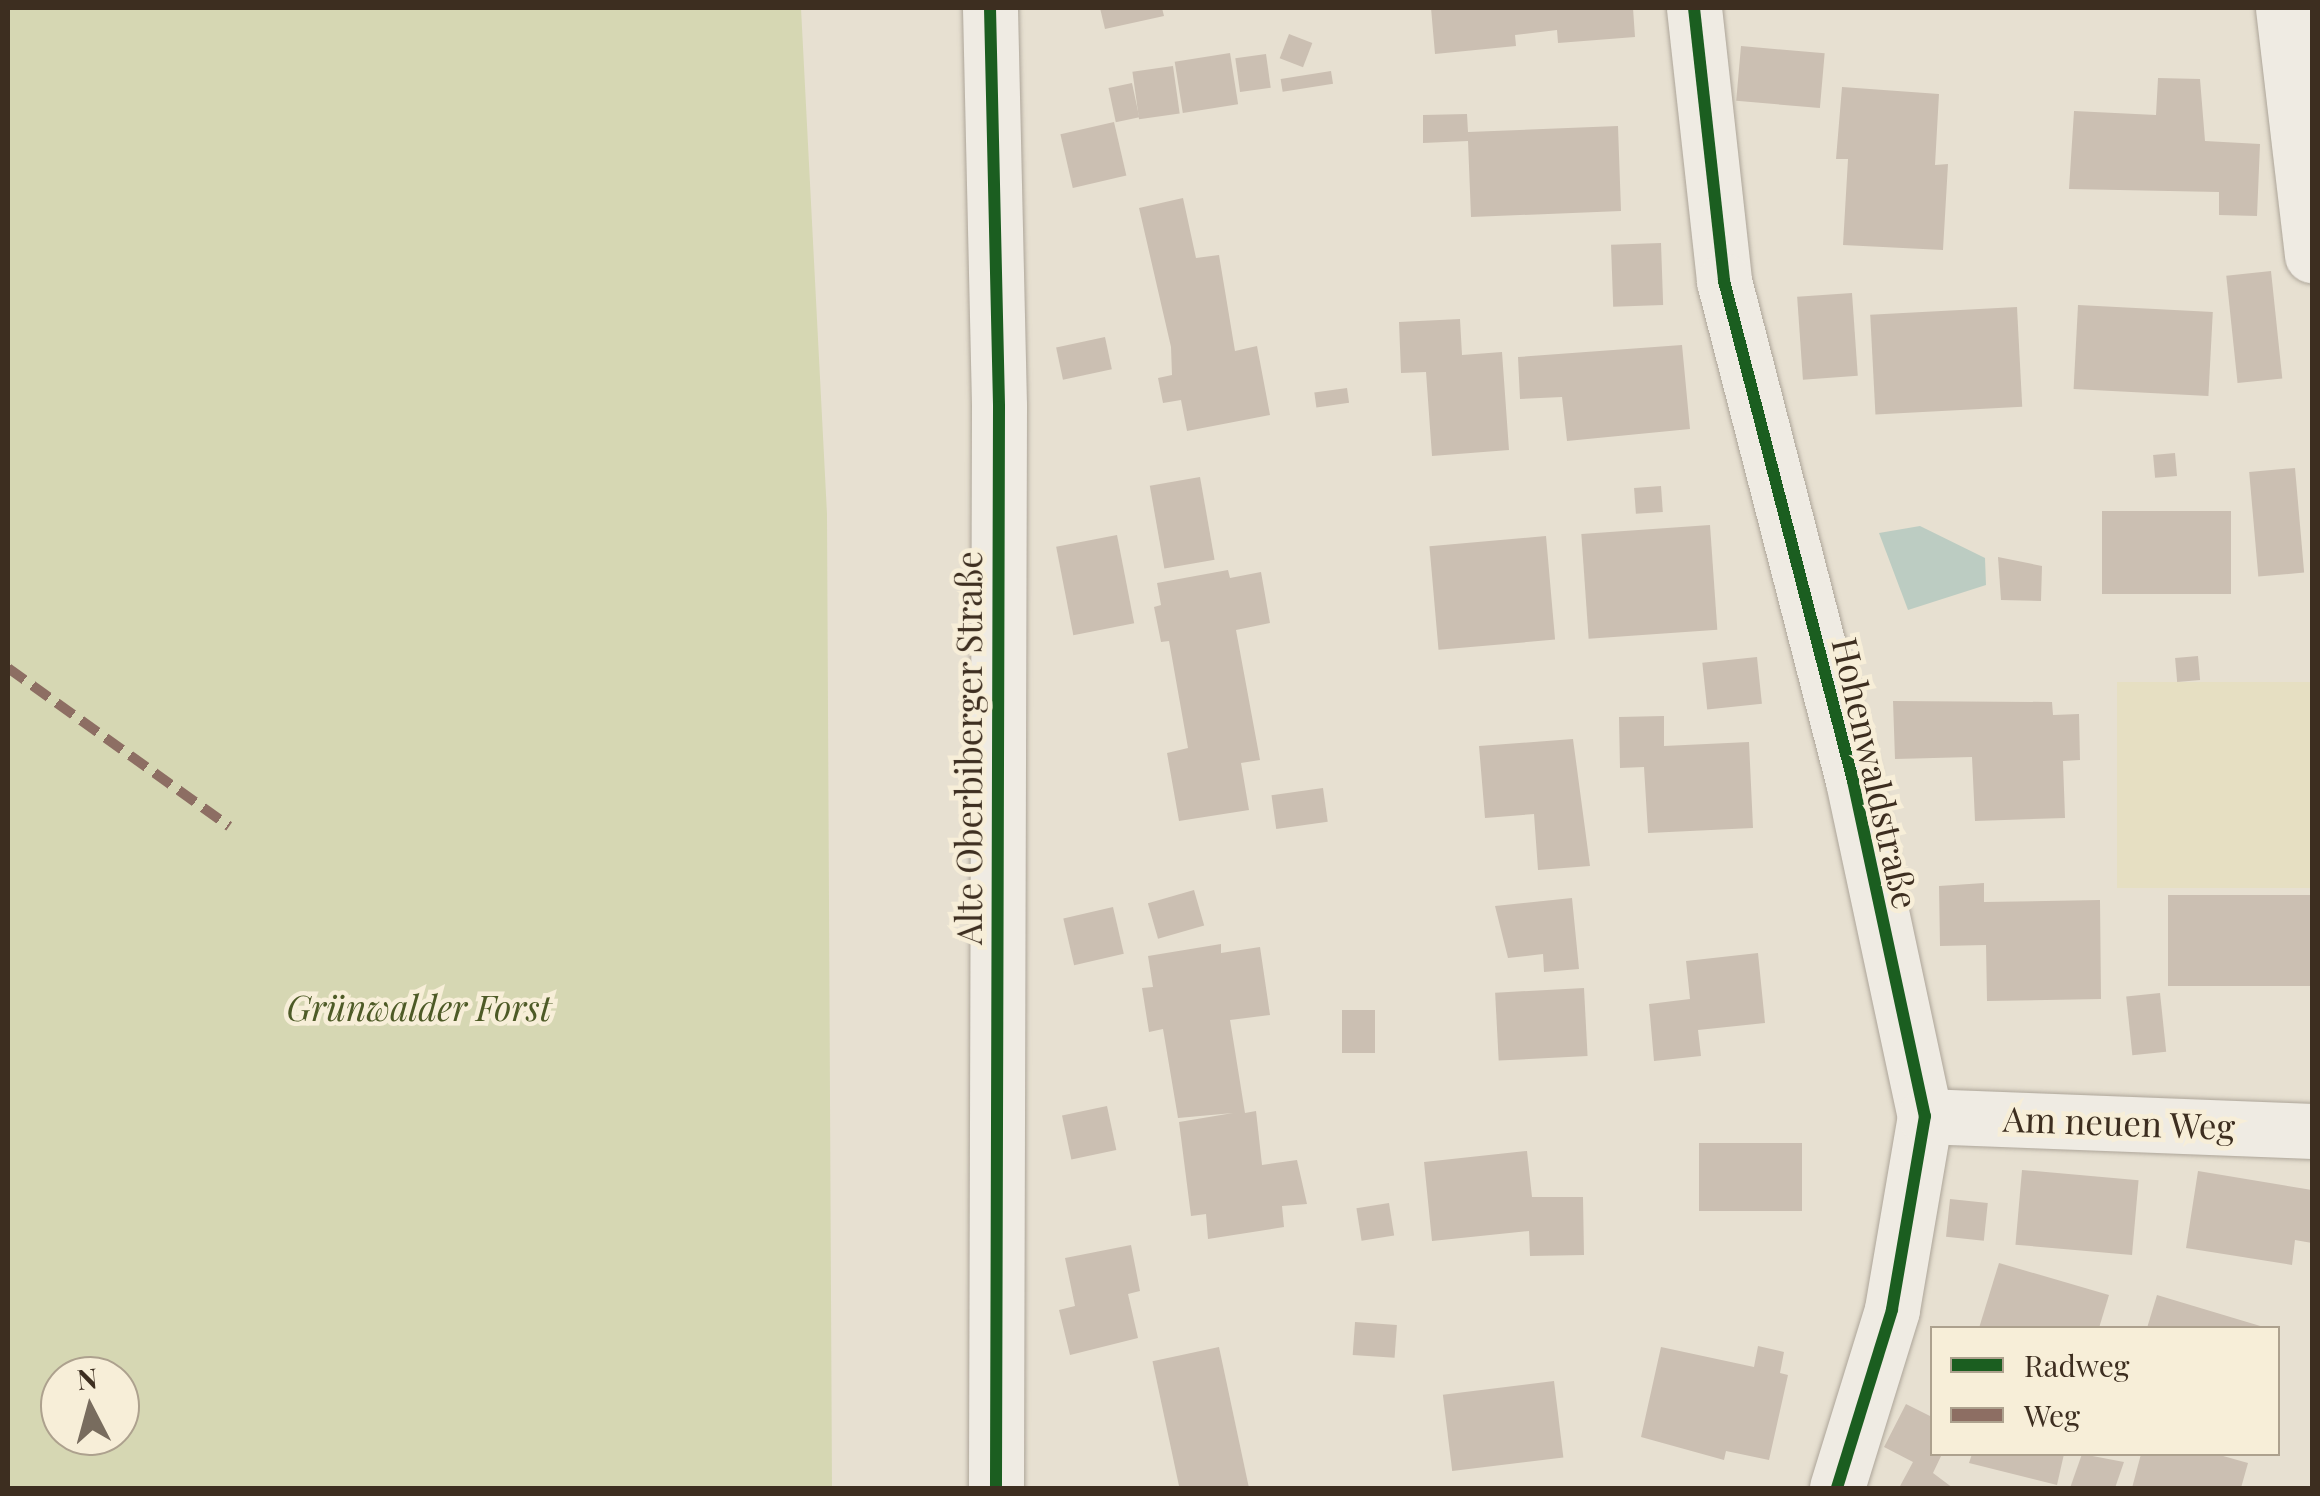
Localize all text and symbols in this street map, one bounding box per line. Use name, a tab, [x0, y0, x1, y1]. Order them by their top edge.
street label: Alte Oberbiberger Straße	[947, 551, 989, 945]
street label: Hohenwaldstraße	[1824, 633, 1928, 913]
park label: Grünwalder Forst	[287, 986, 551, 1028]
street label: Am neuen Weg	[2002, 1097, 2236, 1147]
legend	[1930, 1326, 2280, 1456]
text: Radweg	[2024, 1345, 2130, 1385]
north arrow	[40, 1356, 140, 1456]
text: N	[75, 1358, 99, 1397]
text: Weg	[2024, 1395, 2080, 1435]

